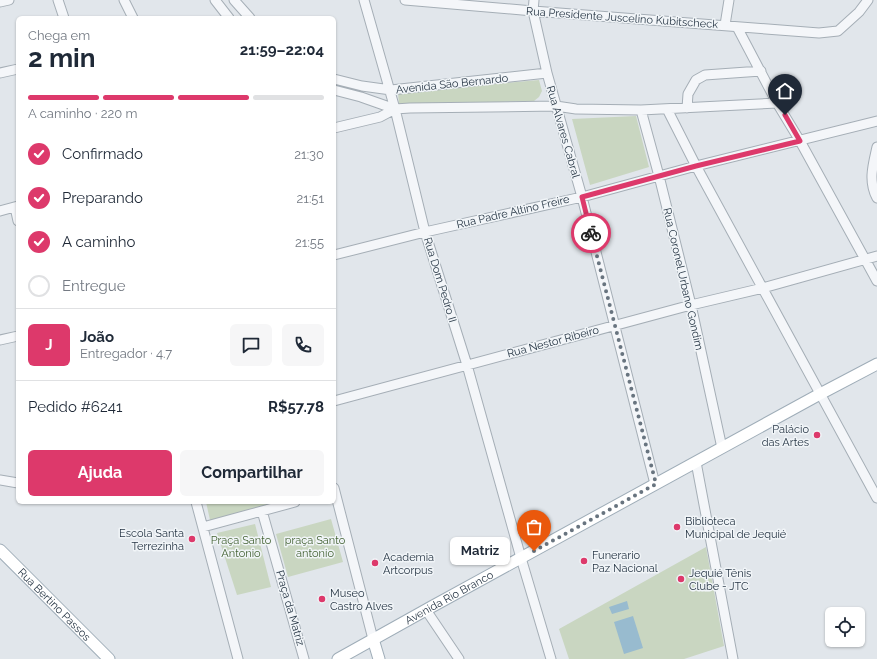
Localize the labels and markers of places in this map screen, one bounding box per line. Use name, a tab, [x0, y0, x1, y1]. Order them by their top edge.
pin	[768, 74, 802, 115]
place label: Palácio das Artes	[762, 423, 809, 449]
marker: Palácio das Artes	[812, 430, 822, 440]
pin	[517, 510, 551, 551]
place label: Biblioteca Municipal de Jequié	[685, 515, 787, 541]
marker: Biblioteca Municipal de Jequié	[672, 522, 682, 532]
place label: Escola Santa Terrezinha	[119, 527, 184, 553]
marker: Escola Santa Terrezinha	[187, 534, 197, 544]
callout: Matriz	[450, 537, 510, 565]
place label: Funerario Paz Nacional	[592, 549, 658, 575]
place label: Academia Artcorpus	[383, 551, 434, 577]
marker: Funerario Paz Nacional	[579, 556, 589, 566]
marker: Academia Artcorpus	[370, 558, 380, 568]
place label: Jequié Tênis Clube - JTC	[689, 567, 751, 593]
marker: Jequié Tênis Clube - JTC	[676, 574, 686, 584]
place label: Museo Castro Alves	[330, 587, 393, 613]
marker: Museo Castro Alves	[317, 594, 327, 604]

